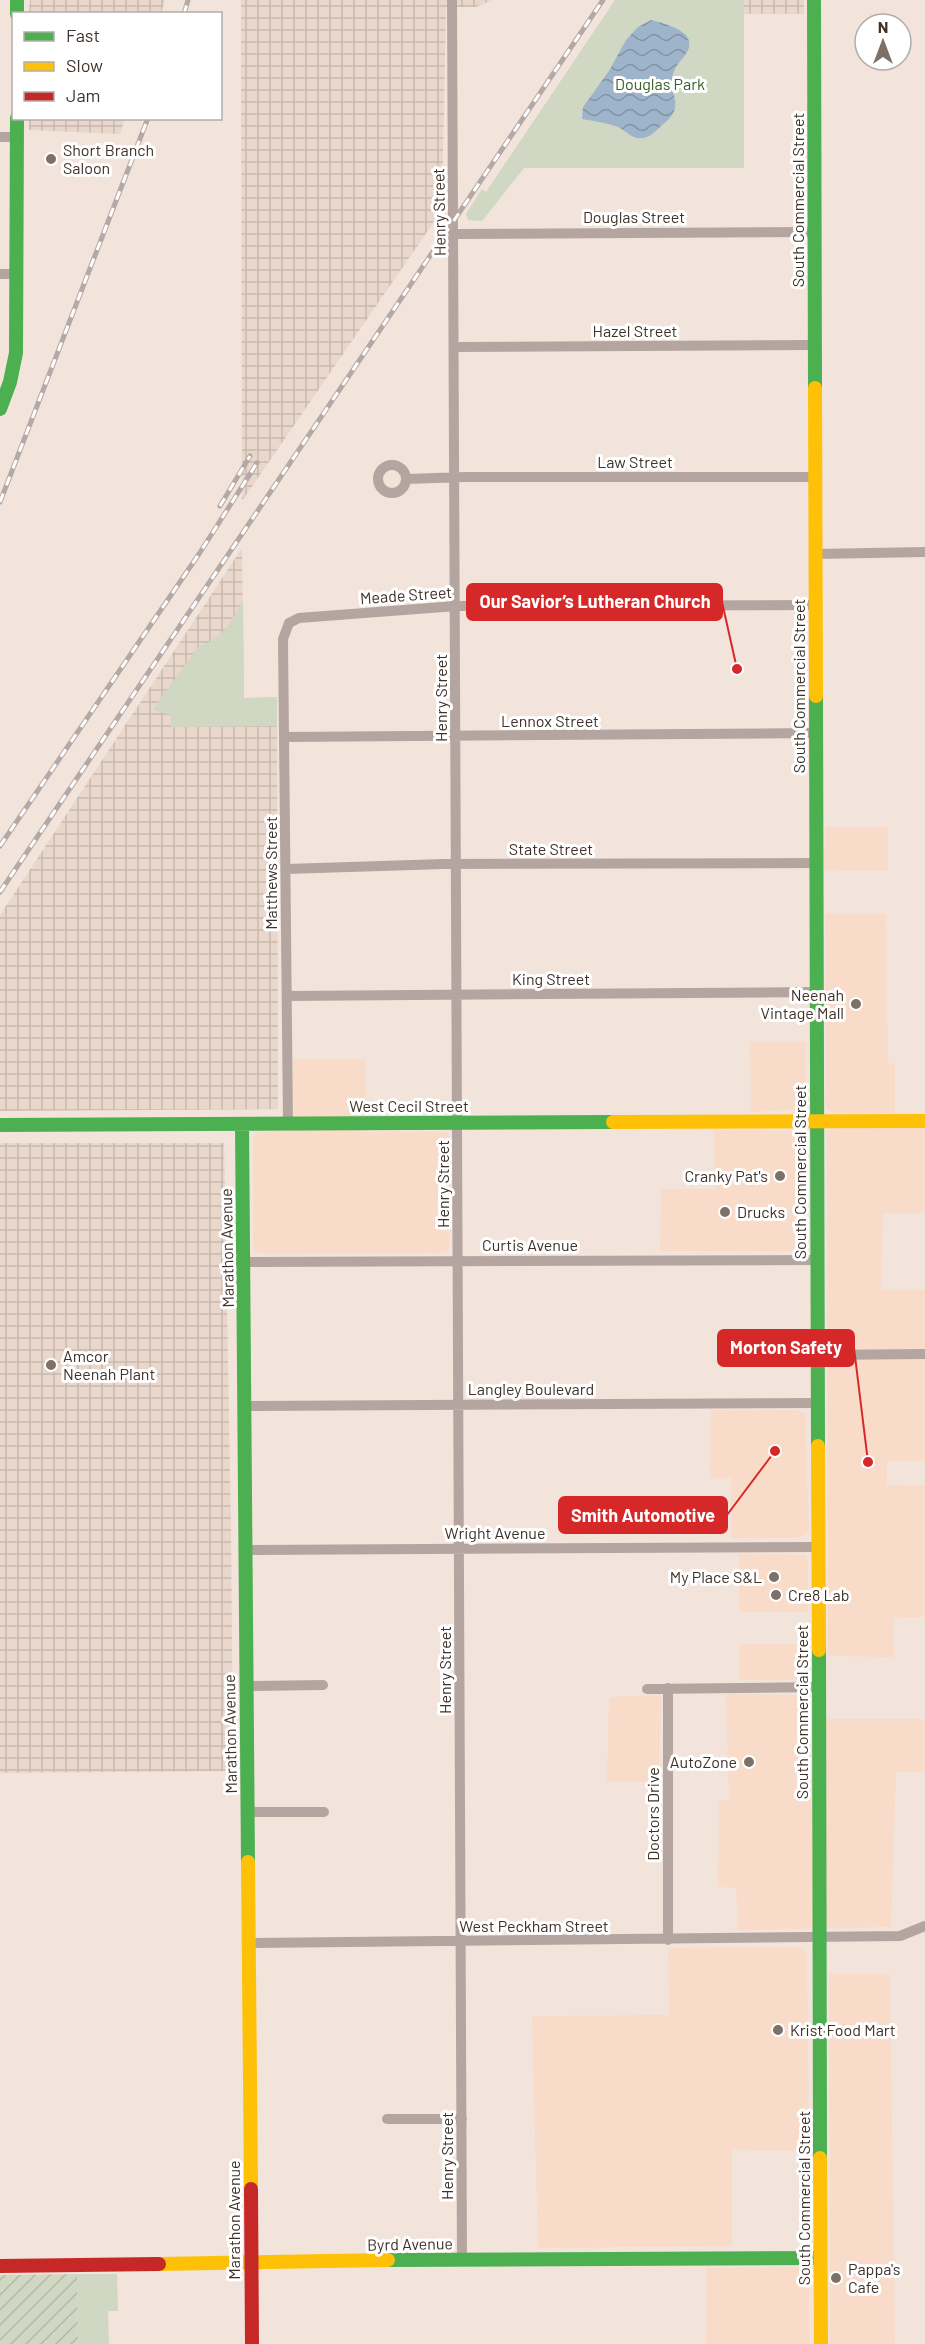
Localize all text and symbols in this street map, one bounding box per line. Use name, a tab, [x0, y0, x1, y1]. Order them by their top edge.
legend	[12, 12, 222, 120]
north arrow	[853, 12, 913, 72]
text: N	[878, 17, 888, 36]
text: Fast	[66, 24, 100, 46]
text: Slow	[66, 54, 103, 76]
park label: Douglas Park	[615, 74, 705, 93]
text: Jam	[66, 84, 100, 106]
street label: South Commercial Street	[788, 113, 807, 287]
place label: Short Branch Saloon	[63, 140, 154, 177]
marker: Short Branch Saloon	[44, 152, 58, 166]
street label: Henry Street	[428, 168, 449, 256]
street label: Douglas Street	[583, 207, 685, 226]
street label: Hazel Street	[593, 321, 677, 340]
street label: Law Street	[597, 452, 673, 471]
street label: Meade Street	[359, 582, 453, 607]
callout: Our Savior’s Lutheran Church	[467, 584, 722, 620]
text: Our Savior’s Lutheran Church	[479, 590, 711, 612]
street label: South Commercial Street	[789, 599, 808, 773]
street label: Henry Street	[431, 654, 450, 742]
street label: Lennox Street	[501, 711, 599, 730]
street label: Matthews Street	[261, 816, 280, 930]
street label: State Street	[509, 839, 593, 858]
street label: King Street	[512, 969, 590, 988]
place label: Neenah Vintage Mall	[761, 985, 844, 1022]
marker: Neenah Vintage Mall	[849, 997, 863, 1011]
street label: South Commercial Street	[790, 1085, 809, 1259]
street label: West Cecil Street	[349, 1096, 469, 1115]
street label: Henry Street	[433, 1140, 452, 1228]
place label: Cranky Pat's	[684, 1166, 768, 1185]
marker: Cranky Pat's	[773, 1169, 787, 1183]
street label: Marathon Avenue	[216, 1188, 237, 1308]
place label: Drucks	[737, 1202, 785, 1221]
marker: Drucks	[718, 1205, 732, 1219]
street label: Curtis Avenue	[482, 1235, 578, 1254]
callout: Morton Safety	[718, 1330, 854, 1366]
text: Morton Safety	[730, 1336, 842, 1358]
place label: Amcor Neenah Plant	[63, 1346, 155, 1383]
marker: Amcor Neenah Plant	[44, 1358, 58, 1372]
street label: Langley Boulevard	[468, 1379, 594, 1398]
callout: Smith Automotive	[559, 1497, 727, 1533]
text: Smith Automotive	[571, 1504, 715, 1526]
street label: Wright Avenue	[445, 1523, 545, 1542]
place label: My Place S&L	[670, 1567, 762, 1586]
marker: My Place S&L	[767, 1570, 781, 1584]
place label: Cre8 Lab	[788, 1585, 850, 1604]
marker: Cre8 Lab	[769, 1588, 783, 1602]
street label: South Commercial Street	[792, 1625, 811, 1799]
street label: Henry Street	[435, 1626, 454, 1714]
street label: Marathon Avenue	[219, 1674, 240, 1794]
place label: AutoZone	[670, 1752, 737, 1771]
marker: AutoZone	[742, 1755, 756, 1769]
street label: Doctors Drive	[643, 1767, 662, 1861]
street label: West Peckham Street	[459, 1916, 609, 1935]
place label: Krist Food Mart	[790, 2020, 896, 2039]
marker: Krist Food Mart	[771, 2023, 785, 2037]
street label: South Commercial Street	[794, 2111, 813, 2285]
street label: Henry Street	[437, 2112, 456, 2200]
street label: Marathon Avenue	[224, 2160, 243, 2280]
street label: Byrd Avenue	[367, 2233, 453, 2254]
place label: Pappa's Cafe	[848, 2259, 900, 2296]
marker: Pappa's Cafe	[829, 2271, 843, 2285]

